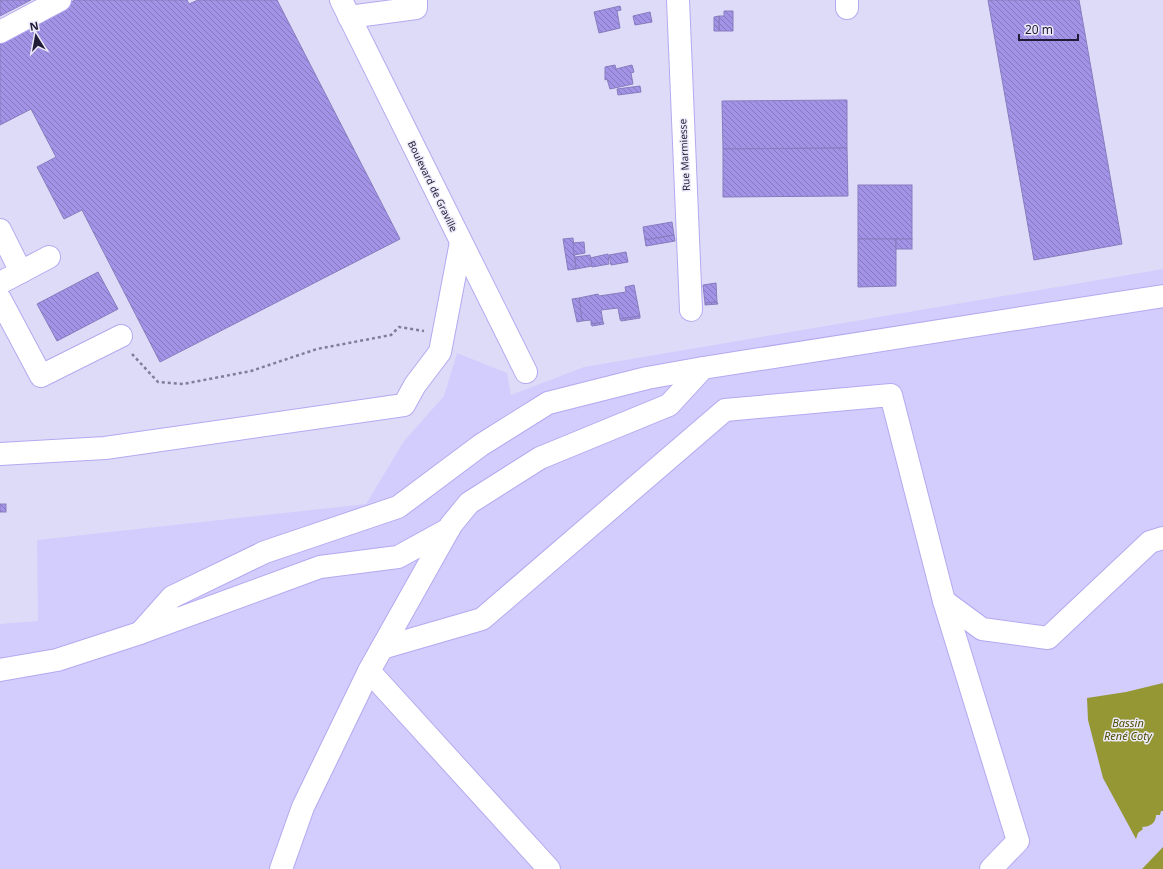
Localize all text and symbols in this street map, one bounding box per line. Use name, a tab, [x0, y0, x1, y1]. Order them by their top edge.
north arrow	[16, 16, 56, 56]
scale bar	[1019, 16, 1078, 42]
text: N	[28, 17, 40, 34]
text: 20 m	[1025, 21, 1053, 38]
street label: Rue Marmiesse	[675, 118, 693, 191]
street label: Boulevard de Graville	[405, 138, 461, 234]
water label: Bassin René Coty	[1104, 715, 1153, 743]

